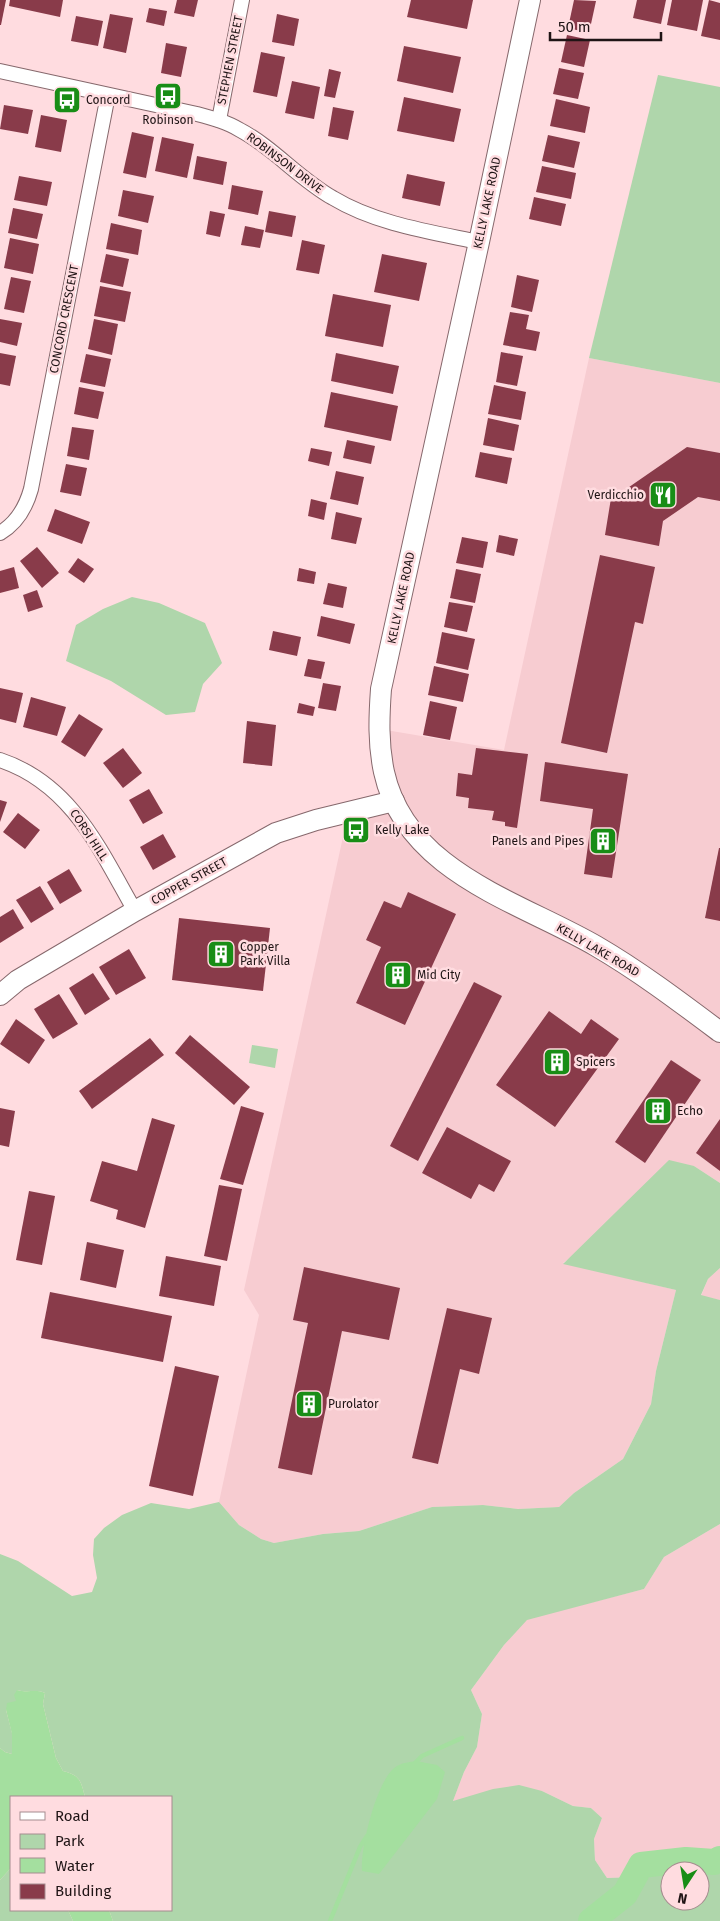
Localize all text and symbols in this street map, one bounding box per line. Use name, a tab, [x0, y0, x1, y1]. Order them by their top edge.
scale bar	[550, 10, 661, 42]
street label: STEPHEN STREET	[214, 13, 246, 106]
text: 50 m	[558, 18, 591, 36]
bus stop icon: Robinson	[153, 81, 183, 111]
bus stop icon: Concord	[52, 85, 82, 115]
place label: Concord	[86, 93, 130, 107]
place label: Robinson	[142, 113, 194, 127]
street label: ROBINSON DRIVE	[244, 130, 326, 196]
street label: KELLY LAKE ROAD	[470, 156, 504, 250]
street label: CONCORD CRESCENT	[47, 263, 82, 374]
restaurant icon: Verdicchio	[648, 480, 678, 510]
place label: Verdicchio	[588, 488, 644, 502]
street label: KELLY LAKE ROAD	[384, 551, 418, 645]
street label: CORSI HILL	[67, 806, 111, 864]
bus stop icon: Kelly Lake	[341, 815, 371, 845]
place label: Kelly Lake	[375, 823, 429, 837]
building icon: Panels and Pipes	[588, 826, 618, 856]
place label: Panels and Pipes	[492, 834, 584, 848]
street label: COPPER STREET	[149, 854, 230, 908]
street label: KELLY LAKE ROAD	[554, 921, 642, 980]
building icon: Copper Park Villa	[206, 939, 236, 969]
place label: Copper Park Villa	[240, 940, 290, 968]
building icon: Mid City	[383, 960, 413, 990]
place label: Mid City	[417, 968, 460, 982]
building icon: Spicers	[542, 1047, 572, 1077]
place label: Spicers	[576, 1055, 616, 1069]
building icon: Echo	[643, 1096, 673, 1126]
place label: Echo	[677, 1104, 703, 1118]
building icon: Purolator	[294, 1389, 324, 1419]
place label: Purolator	[328, 1397, 379, 1411]
legend	[10, 1796, 172, 1911]
text: Road	[55, 1807, 90, 1825]
text: Park	[55, 1832, 85, 1850]
text: Water	[55, 1857, 94, 1875]
north arrow	[660, 1861, 710, 1911]
text: Building	[55, 1882, 111, 1900]
text: N	[676, 1889, 689, 1908]

